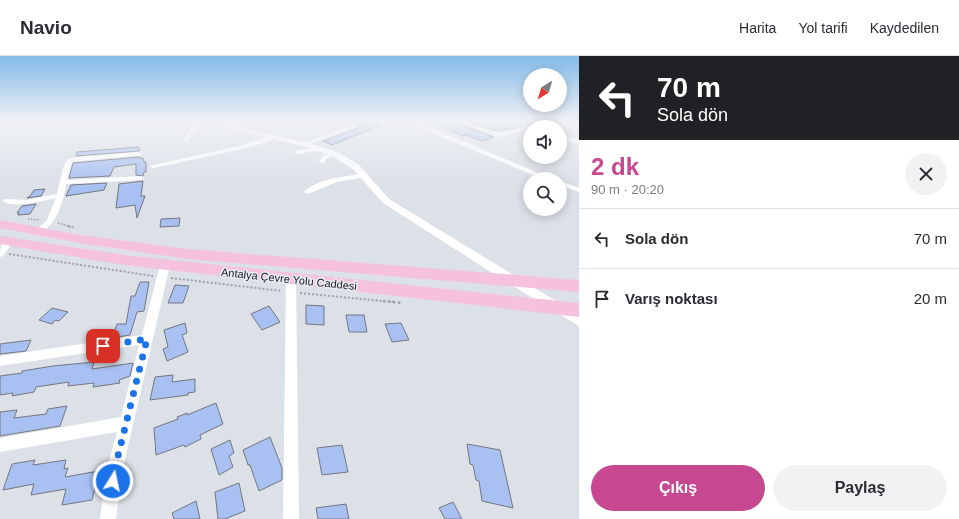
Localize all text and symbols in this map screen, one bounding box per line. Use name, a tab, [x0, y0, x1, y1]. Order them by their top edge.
text: Navio	[20, 17, 72, 38]
text: Harita	[739, 20, 776, 36]
text: Yol tarifi	[798, 20, 848, 36]
text: Kaydedilen	[870, 20, 939, 36]
north arrow	[523, 68, 567, 112]
map controls	[523, 68, 567, 216]
icon: left	[591, 72, 643, 124]
text: 70 m	[657, 72, 721, 103]
text: Sola dön	[657, 105, 728, 125]
button: sound	[523, 120, 567, 164]
text: 2 dk	[591, 153, 639, 180]
button: close	[905, 153, 947, 195]
button: search	[523, 172, 567, 216]
text: 90 m · 20:20	[591, 182, 664, 197]
icon: left	[591, 228, 613, 250]
text: Sola dön	[625, 230, 688, 247]
text: 70 m	[914, 230, 947, 247]
street label: Antalya Çevre Yolu Caddesi	[221, 266, 357, 292]
icon: arrive	[591, 288, 613, 310]
text: Varış noktası	[625, 290, 718, 307]
text: 20 m	[914, 290, 947, 307]
pin	[86, 329, 120, 363]
icon: arrive	[92, 335, 114, 357]
position arrow	[92, 460, 134, 502]
button: Çıkış	[591, 465, 765, 511]
button: Paylaş	[773, 465, 947, 511]

